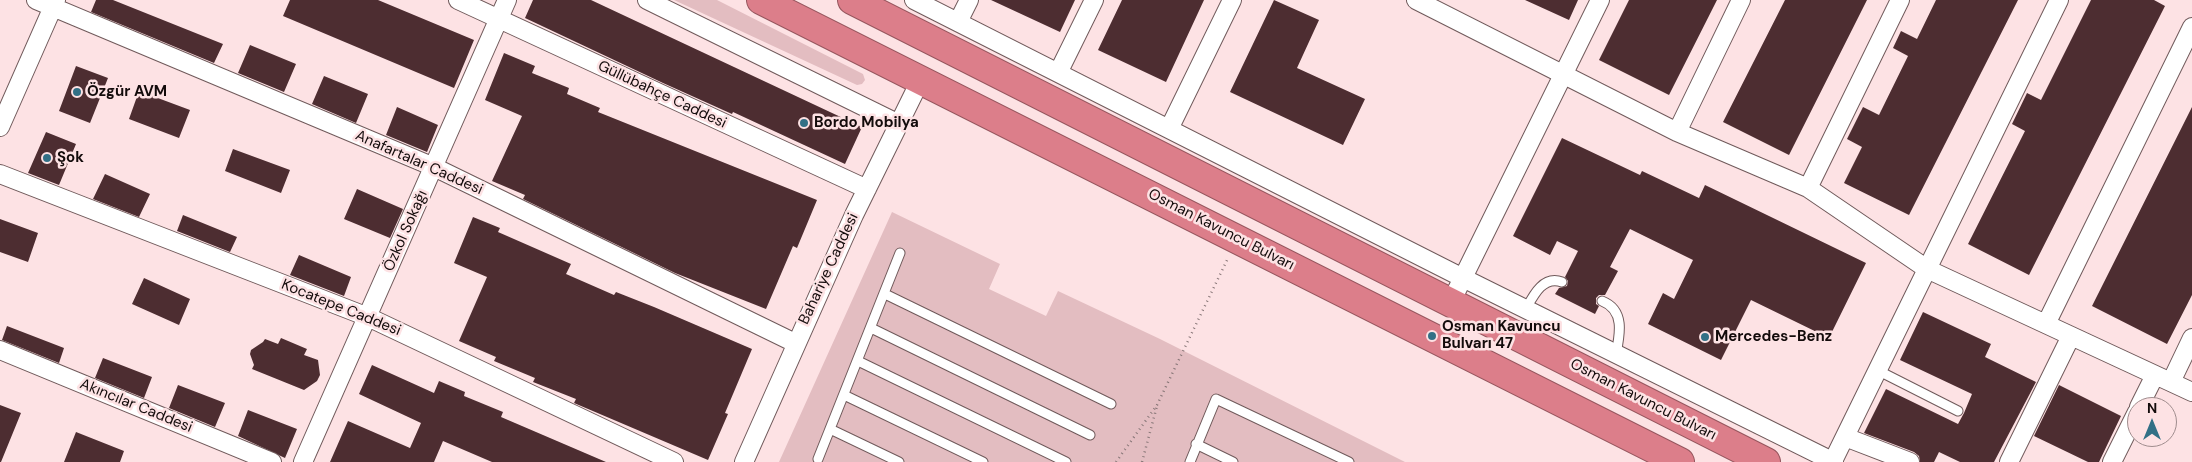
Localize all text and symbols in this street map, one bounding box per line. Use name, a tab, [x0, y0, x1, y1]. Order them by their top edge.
street label: Güllübahçe Caddesi	[595, 57, 729, 133]
place label: Özgür AVM	[87, 83, 167, 101]
marker: Özgür AVM	[71, 86, 83, 98]
place label: Bordo Mobilya	[814, 114, 919, 132]
marker: Bordo Mobilya	[798, 117, 810, 129]
street label: Anafartalar Caddesi	[352, 127, 486, 199]
place label: Şok	[57, 149, 84, 167]
marker: Şok	[41, 152, 53, 164]
street label: Osman Kavuncu Bulvarı	[1145, 185, 1297, 275]
street label: Özkol Sokağı	[380, 188, 432, 274]
street label: Bahariye Caddesi	[795, 211, 863, 327]
street label: Kocatepe Caddesi	[279, 276, 403, 340]
place label: Osman Kavuncu Bulvarı 47	[1442, 318, 1561, 353]
place label: Mercedes-Benz	[1715, 328, 1832, 346]
marker: Osman Kavuncu Bulvarı 47	[1426, 330, 1438, 342]
marker: Mercedes-Benz	[1699, 331, 1711, 343]
street label: Osman Kavuncu Bulvarı	[1567, 355, 1719, 445]
street label: Akıncılar Caddesi	[77, 375, 195, 437]
north arrow	[2127, 397, 2177, 447]
text: N	[2147, 399, 2157, 417]

